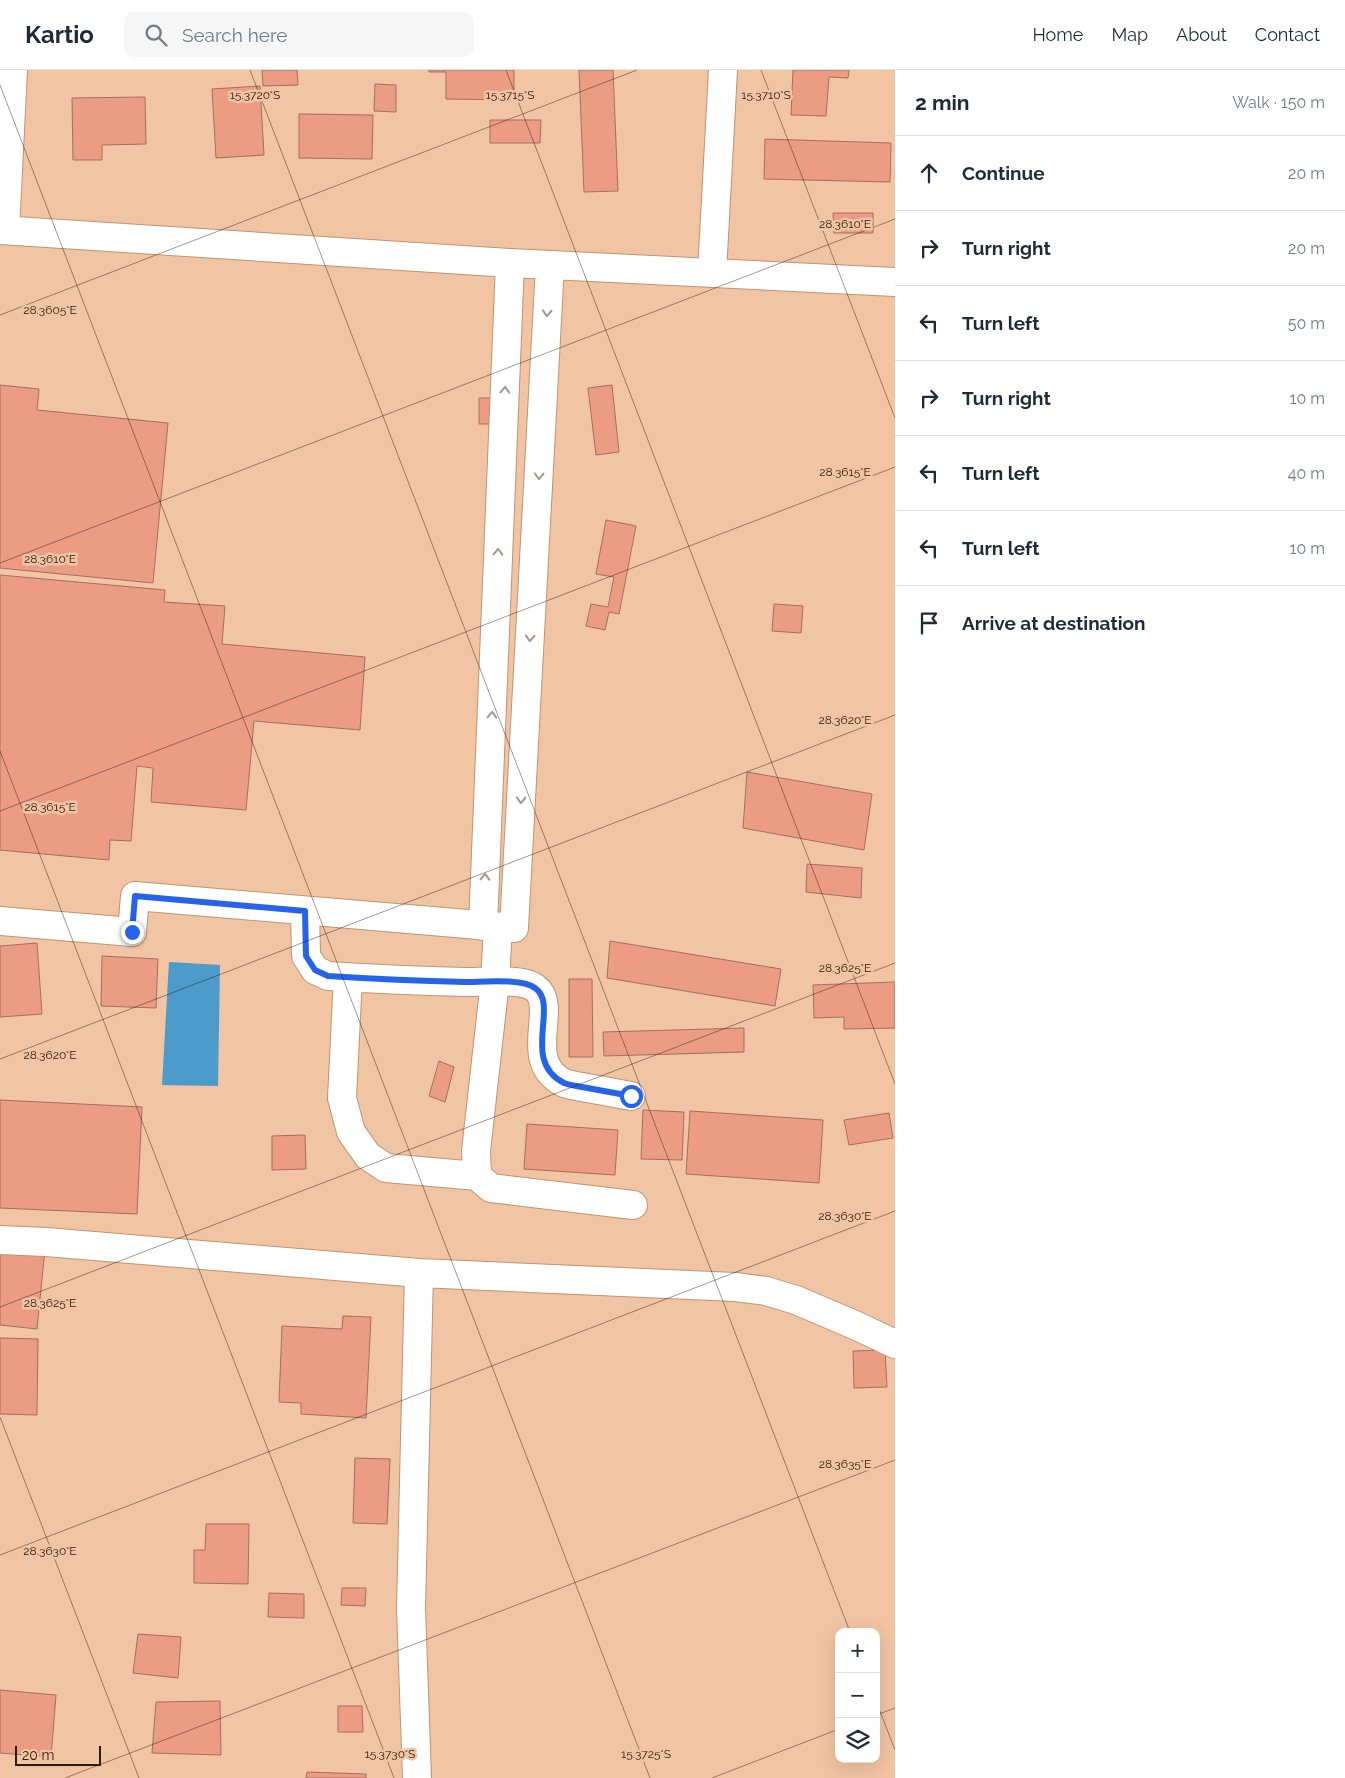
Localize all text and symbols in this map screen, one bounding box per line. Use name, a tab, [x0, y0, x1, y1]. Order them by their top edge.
search box	[124, 12, 474, 57]
text: Kartio	[25, 20, 94, 49]
icon: search	[142, 21, 170, 49]
text: Search here	[182, 24, 287, 46]
text: Home	[1032, 24, 1083, 45]
text: Map	[1111, 24, 1148, 45]
text: About	[1176, 24, 1227, 45]
text: Contact	[1255, 24, 1320, 45]
text: 15.3720°S	[230, 88, 280, 102]
text: 15.3715°S	[486, 88, 534, 102]
text: 15.3710°S	[741, 88, 791, 102]
text: 2 min	[915, 90, 969, 115]
text: Walk · 150 m	[1232, 93, 1325, 112]
icon: ahead	[915, 159, 943, 187]
text: Continue	[962, 162, 1045, 184]
text: 20 m	[1288, 164, 1325, 183]
text: 28.3610°E	[819, 217, 871, 231]
icon: right	[915, 234, 943, 262]
text: Turn right	[962, 237, 1051, 259]
text: 20 m	[1288, 239, 1325, 258]
text: 28.3605°E	[23, 303, 77, 317]
icon: left	[915, 309, 943, 337]
one-way arrow	[542, 310, 553, 318]
text: Turn left	[962, 312, 1039, 334]
text: 50 m	[1288, 314, 1325, 333]
icon: right	[915, 384, 943, 412]
one-way arrow	[499, 386, 510, 394]
text: Turn right	[962, 387, 1051, 409]
text: 10 m	[1290, 389, 1325, 408]
icon: left	[915, 459, 943, 487]
text: Turn left	[962, 462, 1039, 484]
text: 40 m	[1288, 464, 1325, 483]
text: 28.3615°E	[819, 465, 871, 479]
one-way arrow	[533, 472, 544, 480]
icon: left	[915, 534, 943, 562]
text: Turn left	[962, 537, 1039, 559]
text: 10 m	[1290, 539, 1325, 558]
one-way arrow	[493, 548, 504, 556]
text: 28.3610°E	[24, 552, 76, 566]
icon: arrive	[915, 609, 943, 637]
text: Arrive at destination	[962, 612, 1146, 634]
one-way arrow	[524, 634, 535, 642]
one-way arrow	[487, 710, 497, 718]
text: 28.3620°E	[818, 713, 872, 727]
one-way arrow	[515, 796, 526, 804]
text: 28.3615°E	[24, 800, 76, 814]
one-way arrow	[480, 873, 491, 881]
route end	[121, 921, 144, 944]
text: 28.3625°E	[819, 961, 871, 975]
text: 28.3620°E	[23, 1048, 77, 1062]
route start	[620, 1085, 643, 1108]
text: 28.3630°E	[818, 1209, 872, 1223]
text: 28.3625°E	[24, 1296, 76, 1310]
text: 28.3635°E	[819, 1457, 871, 1471]
text: 28.3630°E	[23, 1544, 77, 1558]
map controls	[835, 1628, 880, 1763]
button: +	[835, 1628, 880, 1673]
button: −	[835, 1673, 880, 1718]
button: layers	[835, 1718, 880, 1763]
scale bar	[15, 1743, 101, 1766]
text: 20 m	[22, 1747, 54, 1763]
text: 15.3730°S	[365, 1747, 415, 1761]
text: 15.3725°S	[621, 1747, 671, 1761]

